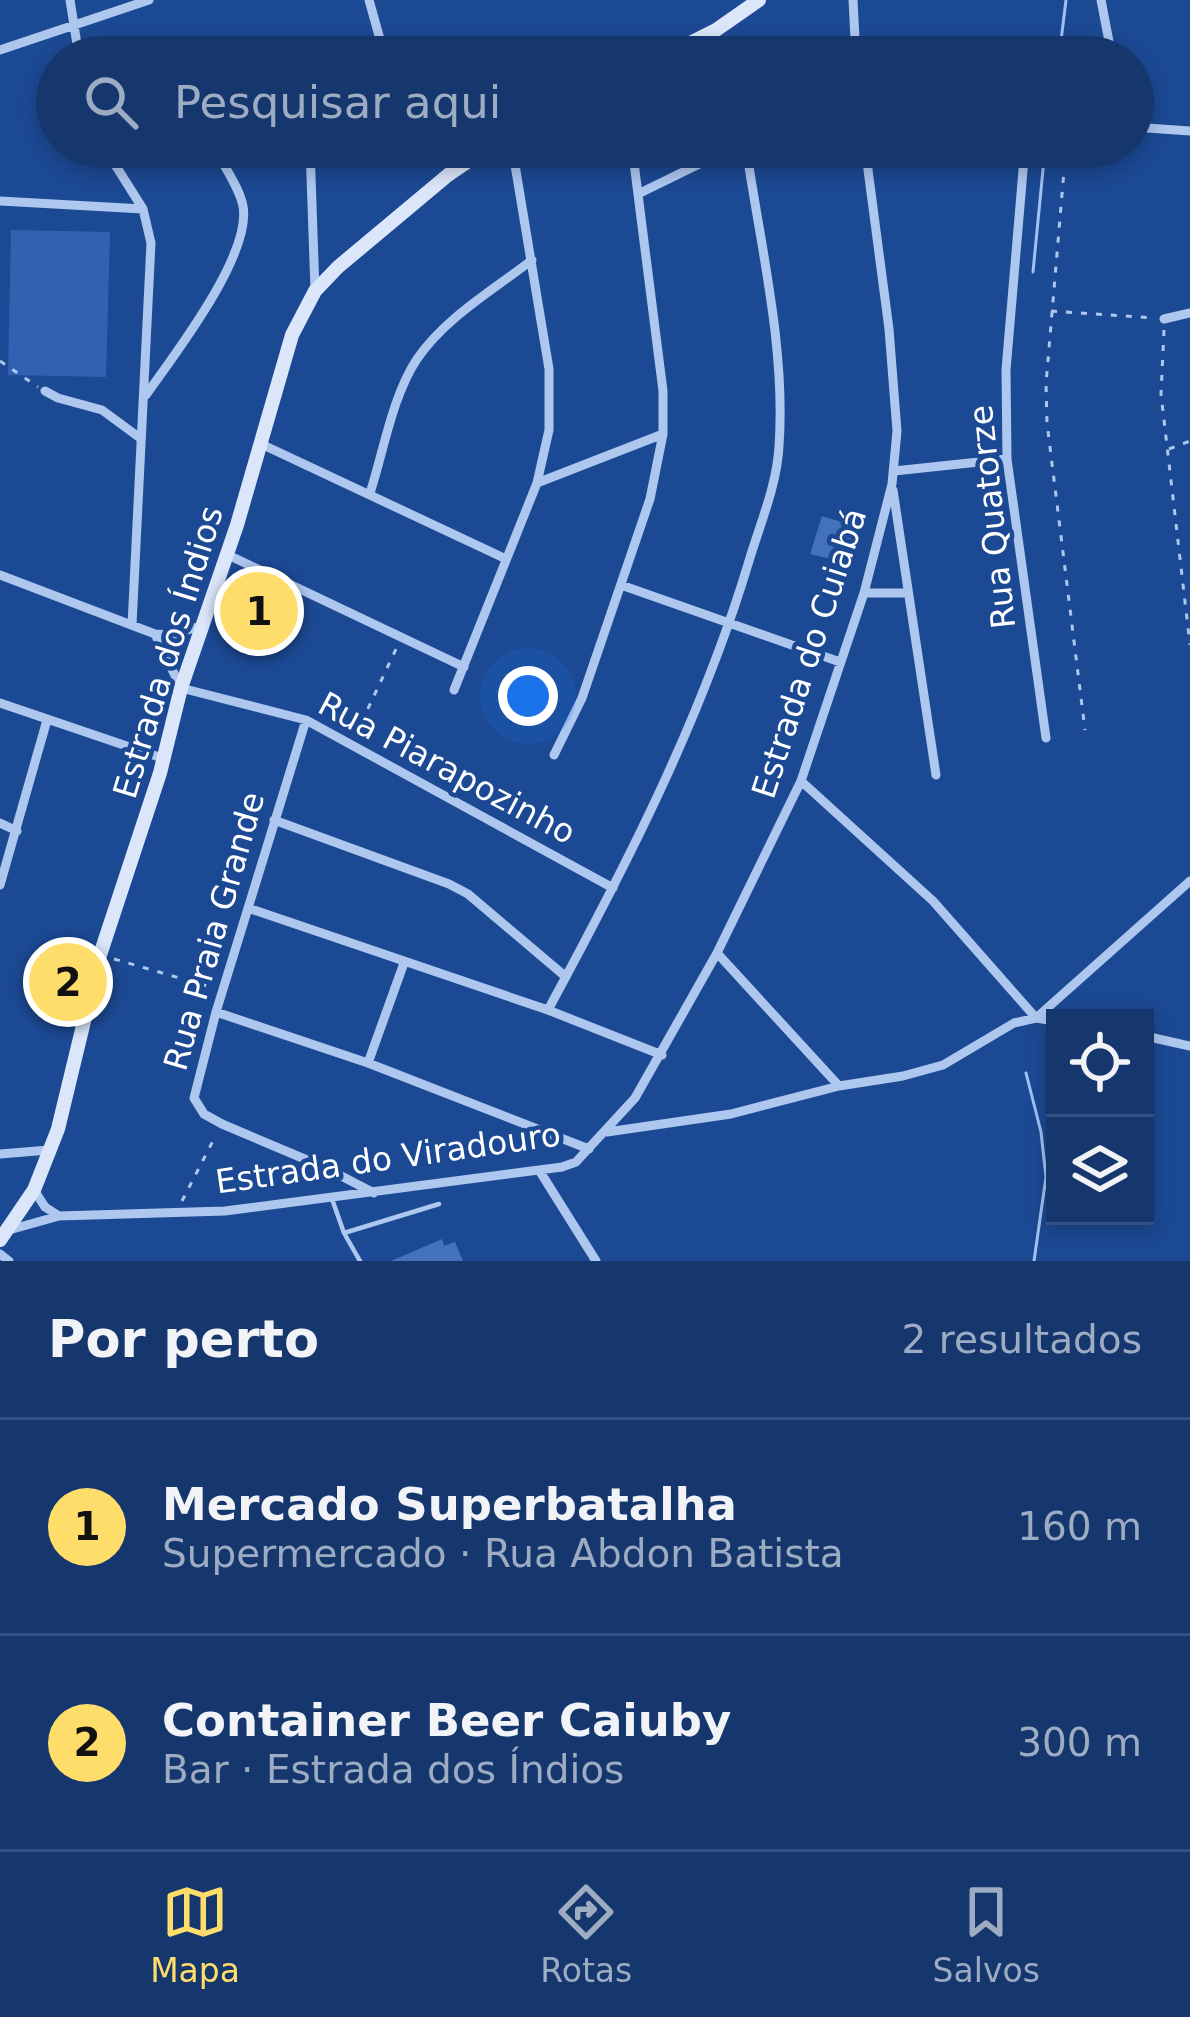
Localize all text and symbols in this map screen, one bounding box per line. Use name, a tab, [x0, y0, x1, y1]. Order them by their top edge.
search box	[36, 36, 1154, 168]
icon: search	[78, 69, 144, 135]
text: Pesquisar aqui	[174, 76, 501, 129]
street label: Rua Quatorze	[961, 403, 1023, 631]
street label: Estrada dos Índios	[104, 501, 231, 803]
street label: Estrada do Cuiabá	[744, 503, 874, 803]
pin: 1	[220, 566, 298, 656]
your location	[498, 666, 558, 726]
street label: Rua Piarapozinho	[312, 684, 582, 852]
street label: Rua Praia Grande	[156, 787, 272, 1075]
pin: 2	[29, 937, 107, 1027]
map controls	[1046, 1009, 1154, 1225]
button: locate	[1046, 1009, 1154, 1117]
street label: Estrada do Viradouro	[213, 1114, 563, 1202]
button: layers	[1046, 1117, 1154, 1225]
text: Por perto	[48, 1310, 319, 1369]
text: 2 resultados	[902, 1317, 1142, 1362]
text: Mercado Superbatalha	[162, 1478, 737, 1531]
text: 1	[73, 1504, 101, 1549]
text: 160 m	[1017, 1504, 1142, 1549]
text: Supermercado · Rua Abdon Batista	[162, 1531, 844, 1576]
text: Container Beer Caiuby	[162, 1694, 731, 1747]
text: 2	[73, 1720, 101, 1765]
text: 300 m	[1017, 1720, 1142, 1765]
text: Bar · Estrada dos Índios	[162, 1747, 624, 1792]
tab: Mapa	[150, 1879, 240, 1990]
tab: Rotas	[540, 1879, 632, 1990]
tab: Salvos	[933, 1879, 1040, 1990]

